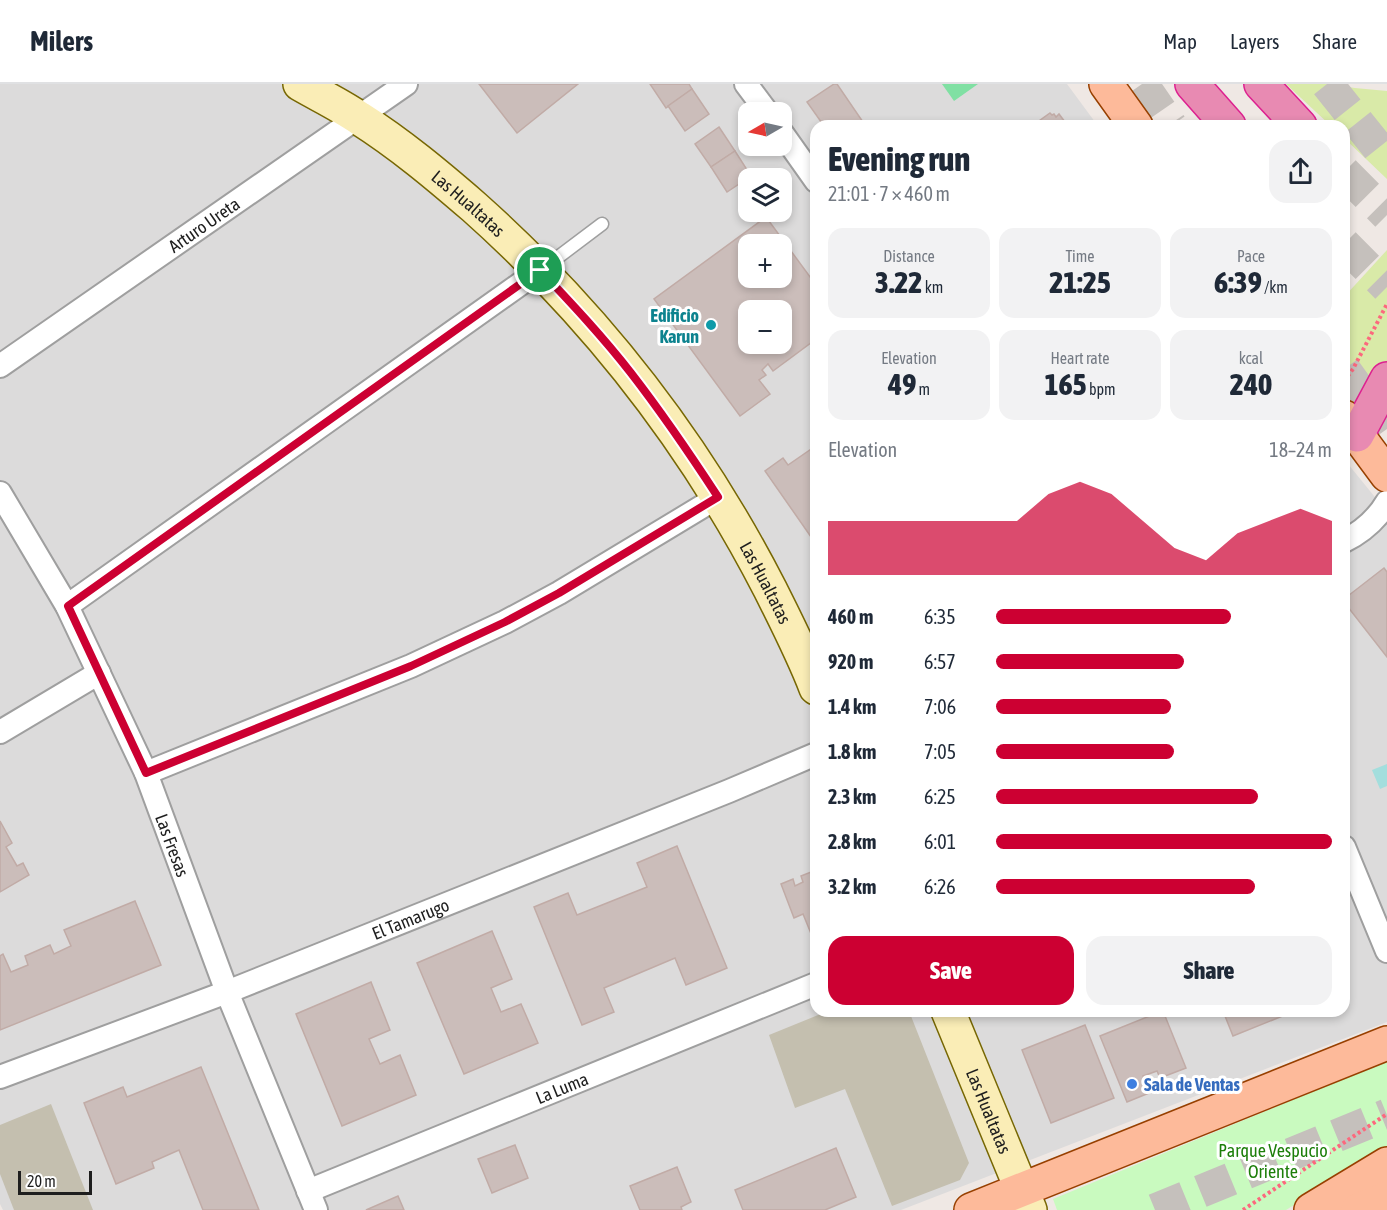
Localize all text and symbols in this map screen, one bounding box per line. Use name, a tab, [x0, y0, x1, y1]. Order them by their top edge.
text: Milers	[30, 25, 93, 57]
text: Map	[1163, 29, 1197, 53]
text: Layers	[1230, 29, 1280, 53]
text: Share	[1313, 29, 1357, 53]
north arrow	[738, 102, 792, 156]
map controls	[738, 102, 792, 354]
text: Evening run	[828, 140, 970, 178]
button: share	[1269, 140, 1332, 203]
street label: Las Hualtatas	[428, 166, 509, 241]
button: layers	[738, 168, 792, 222]
text: 21:01 · 7 × 460 m	[828, 182, 950, 205]
street label: Arturo Ureta	[164, 193, 243, 256]
button: +	[738, 234, 792, 288]
pin	[514, 244, 565, 295]
text: Distance	[883, 247, 935, 265]
text: Time	[1065, 247, 1095, 265]
text: Pace	[1237, 247, 1265, 265]
icon: arrive	[523, 253, 556, 286]
text: 3.22	[875, 265, 922, 299]
text: 21:25	[1049, 265, 1111, 299]
text: 6:39	[1214, 265, 1262, 299]
text: km	[922, 278, 943, 296]
text: /km	[1262, 278, 1288, 296]
button: −	[738, 300, 792, 354]
place label: Edificio Karun	[650, 305, 699, 347]
marker: Edificio Karun	[704, 318, 718, 332]
text: Elevation	[881, 349, 937, 367]
text: Heart rate	[1051, 349, 1109, 367]
text: kcal	[1239, 349, 1263, 367]
text: 49	[888, 367, 916, 401]
text: 165	[1044, 367, 1087, 401]
text: 240	[1230, 367, 1272, 401]
text: m	[916, 380, 930, 398]
text: bpm	[1087, 380, 1116, 398]
text: Elevation	[828, 438, 897, 461]
text: 18–24 m	[1269, 438, 1332, 461]
street label: Las Hualtatas	[736, 538, 796, 627]
text: 460 m	[828, 605, 873, 628]
text: 6:35	[924, 605, 956, 628]
text: 920 m	[828, 650, 873, 673]
text: 6:57	[924, 650, 956, 673]
text: 1.4 km	[828, 695, 876, 718]
text: 7:06	[924, 695, 956, 718]
text: 1.8 km	[828, 740, 876, 763]
text: 7:05	[924, 740, 956, 763]
text: 2.3 km	[828, 785, 876, 808]
text: 6:25	[924, 785, 956, 808]
street label: Las Fresas	[151, 811, 194, 880]
text: 2.8 km	[828, 830, 876, 853]
text: 6:01	[924, 830, 956, 853]
text: 3.2 km	[828, 875, 876, 898]
text: 6:26	[924, 875, 956, 898]
street label: El Tamarugo	[369, 894, 452, 943]
button: Save	[828, 936, 1074, 1005]
button: Share	[1086, 936, 1332, 1005]
street label: Las Hualtatas	[962, 1065, 1016, 1156]
street label: La Luma	[532, 1068, 591, 1108]
place label: Sala de Ventas	[1144, 1074, 1240, 1095]
marker: Sala de Ventas	[1125, 1077, 1139, 1091]
park label: Parque Vespucio Oriente	[1218, 1140, 1328, 1182]
scale bar	[18, 1168, 92, 1196]
text: 20 m	[27, 1172, 56, 1190]

